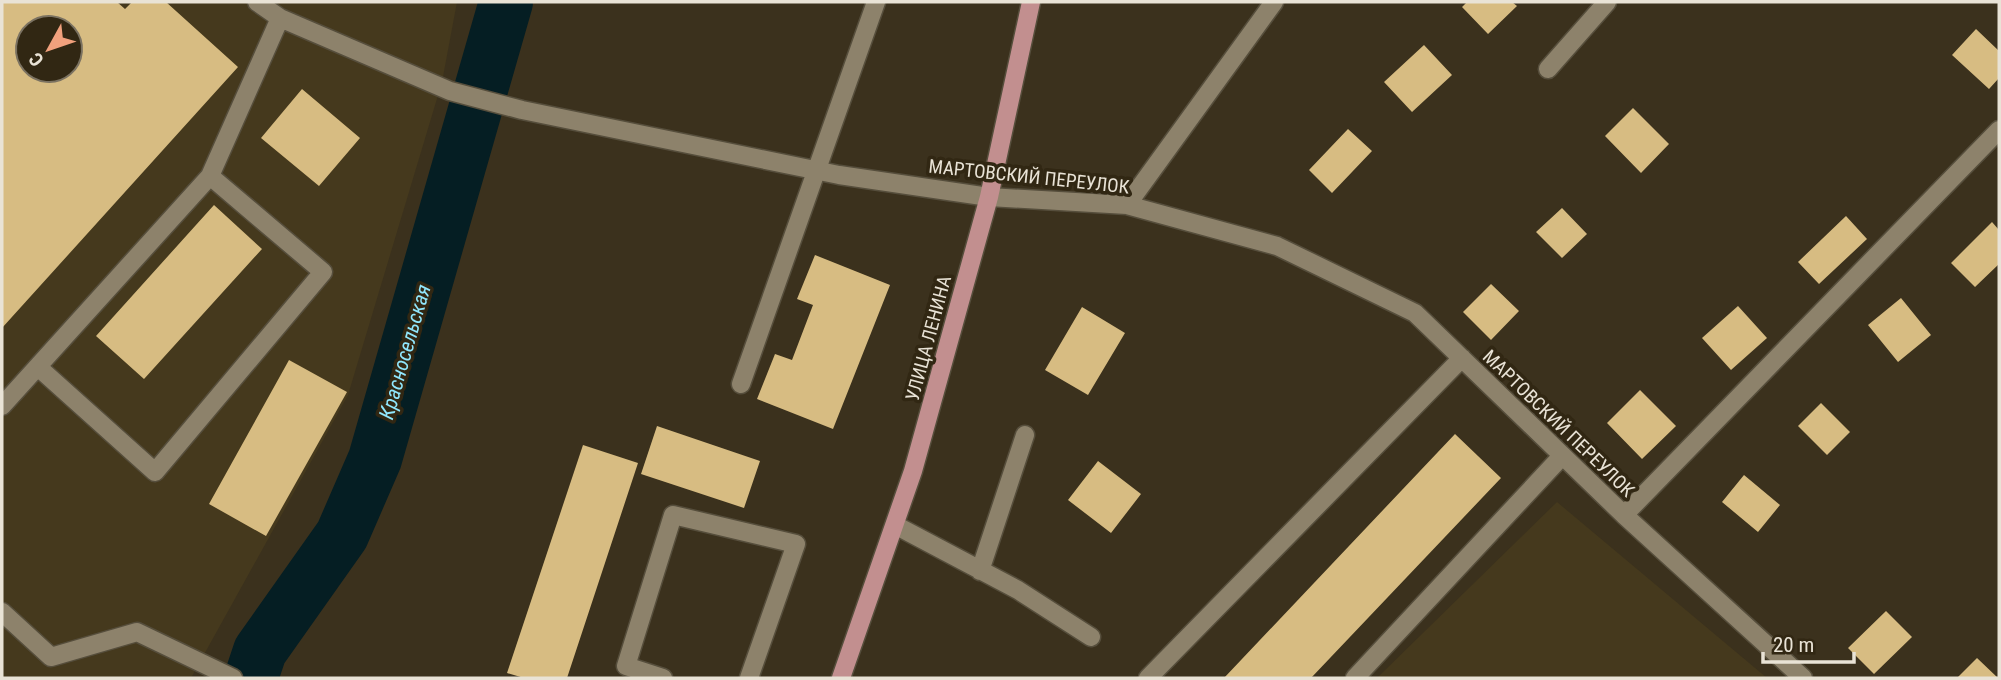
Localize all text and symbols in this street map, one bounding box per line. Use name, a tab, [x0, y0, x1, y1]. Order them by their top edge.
north arrow	[14, 14, 84, 84]
text: С	[24, 48, 49, 71]
street label: МАРТОВСКИЙ ПЕРЕУЛОК	[927, 155, 1131, 199]
street label: УЛИЦА ЛЕНИНА	[901, 273, 956, 403]
water label: Красносельская	[374, 282, 436, 422]
street label: МАРТОВСКИЙ ПЕРЕУЛОК	[1478, 345, 1639, 502]
scale bar	[1763, 620, 1854, 664]
text: 20 m	[1773, 633, 1814, 657]

